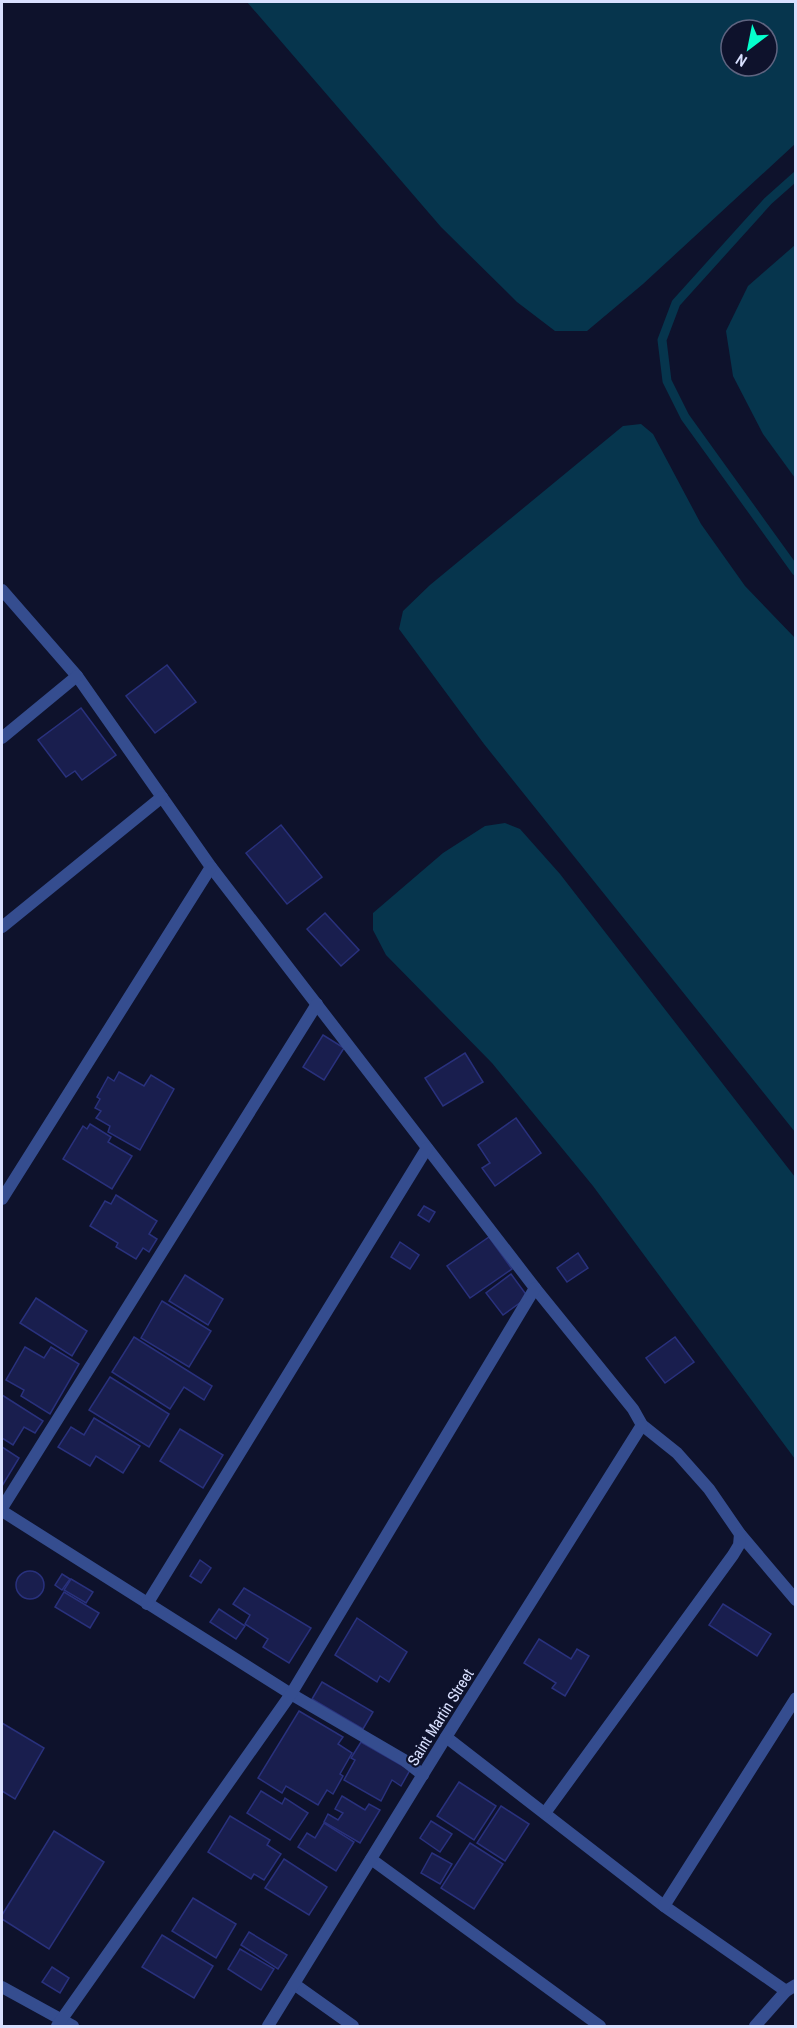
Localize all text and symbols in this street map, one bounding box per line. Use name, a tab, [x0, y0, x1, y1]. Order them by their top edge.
north arrow	[719, 18, 779, 78]
text: N	[731, 49, 751, 73]
street label: Saint Martin Street	[401, 1664, 479, 1770]

